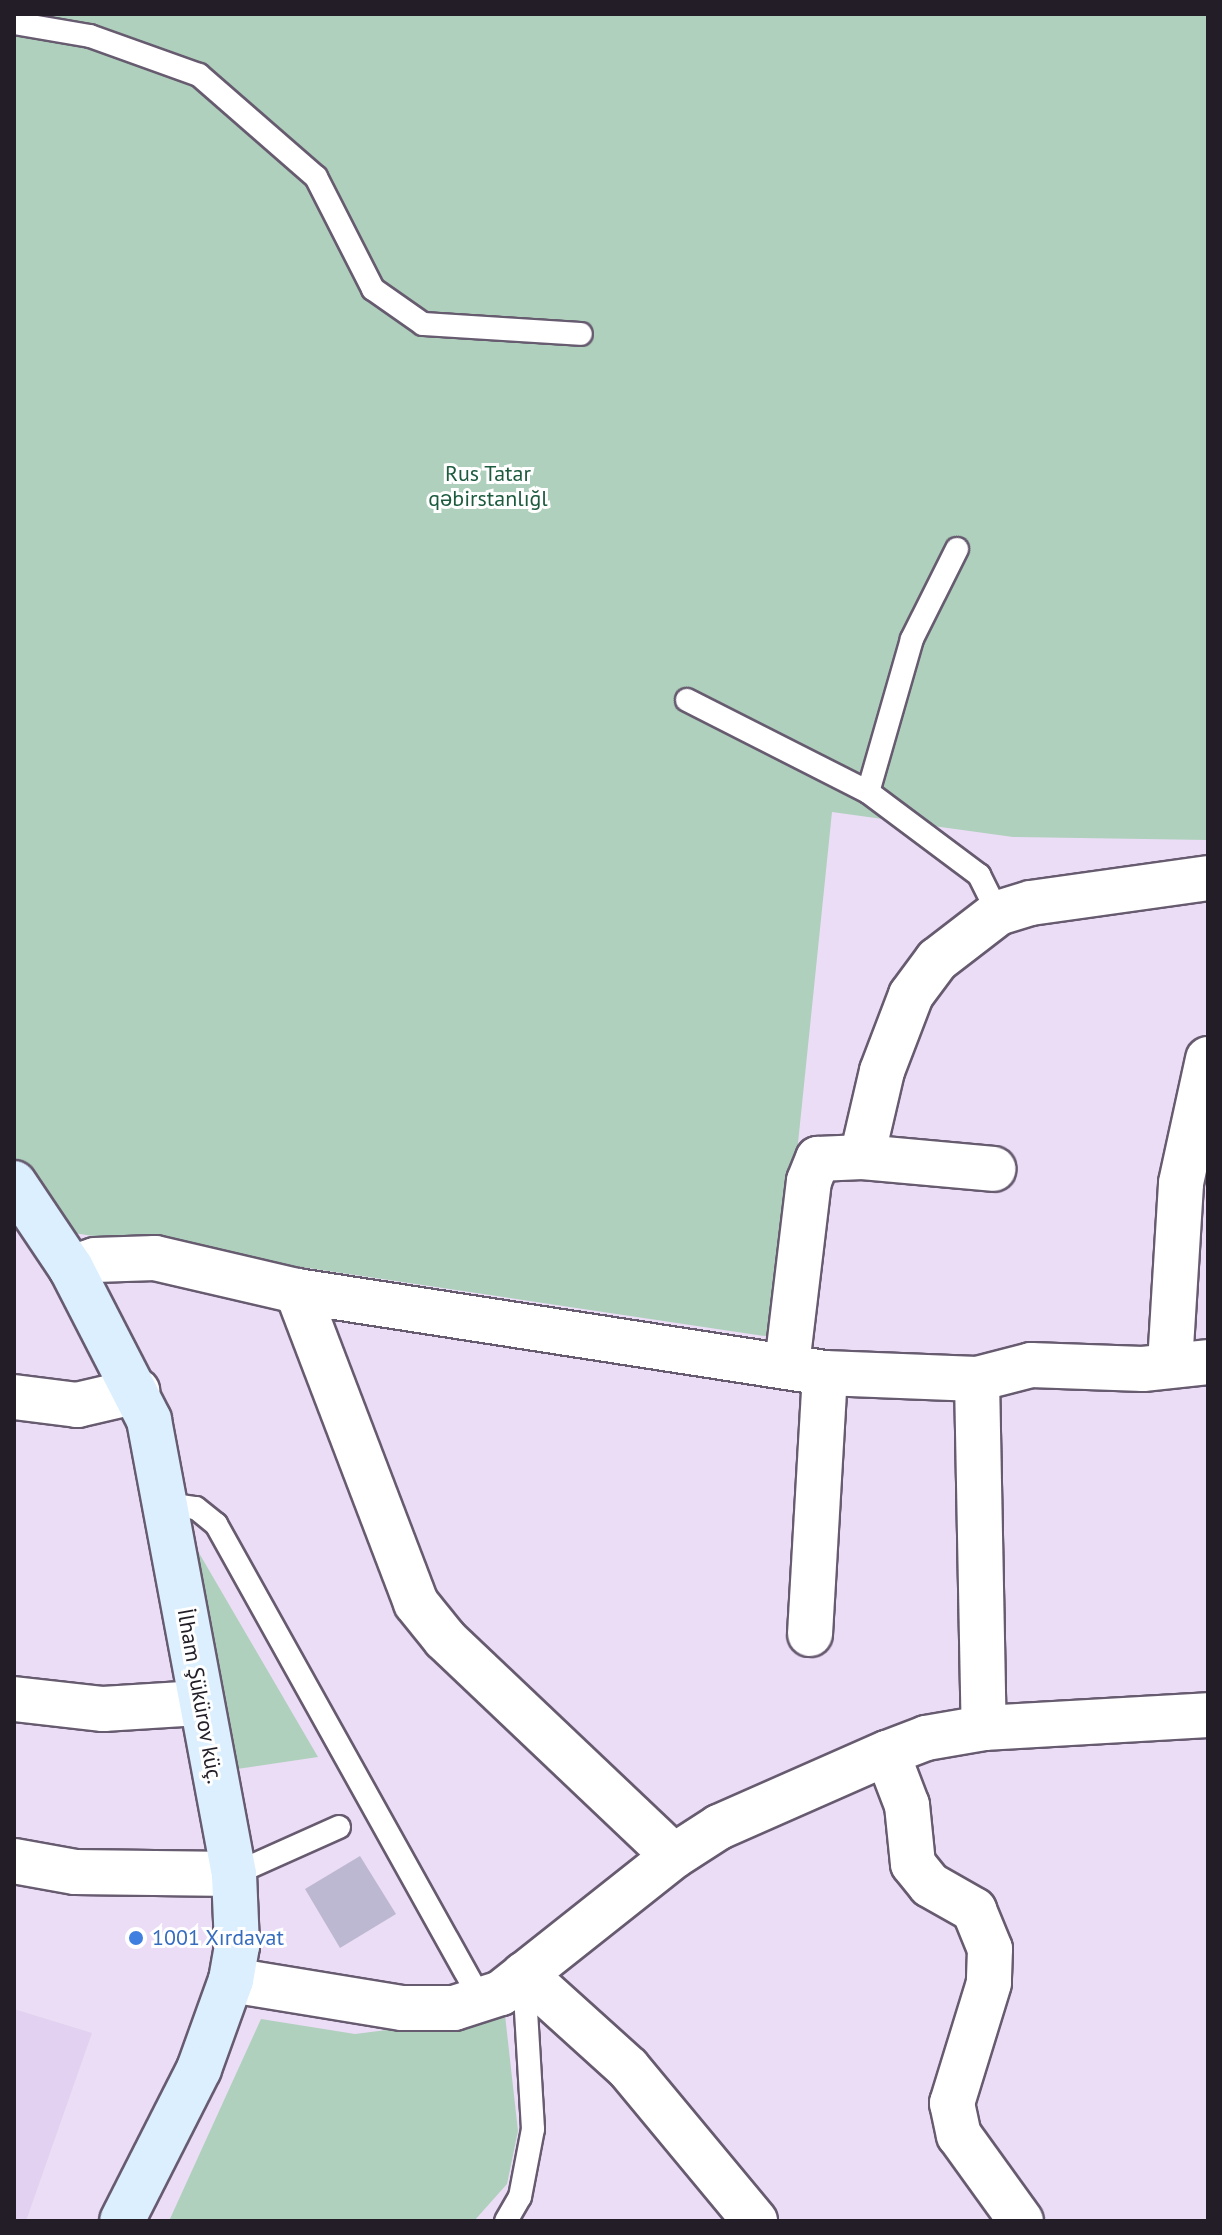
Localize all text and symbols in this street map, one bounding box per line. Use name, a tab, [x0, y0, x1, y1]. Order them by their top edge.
park label: Rus Tatar qəbirstanlığl	[428, 460, 548, 512]
street label: İlham Şükürov küç.	[172, 1606, 228, 1786]
place label: 1001 Xırdavat	[152, 1925, 285, 1951]
marker: 1001 Xırdavat	[127, 1929, 145, 1947]

